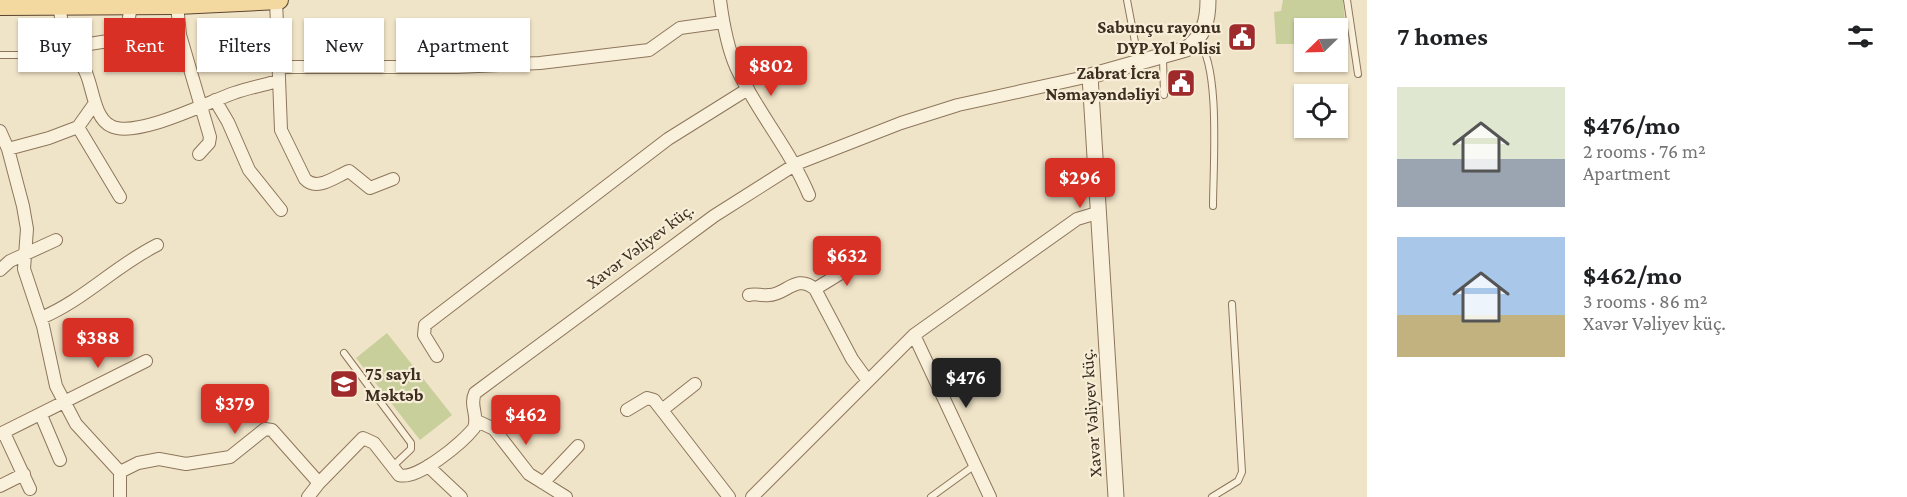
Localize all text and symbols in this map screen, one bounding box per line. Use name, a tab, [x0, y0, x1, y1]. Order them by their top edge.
place label: Sabunçu rayonu DYP Yol Polisi	[1097, 17, 1222, 58]
chip: Buy	[18, 18, 92, 72]
chip: Rent	[104, 18, 185, 72]
chip: Filters	[197, 18, 292, 72]
chip: New	[304, 18, 384, 72]
chip: Apartment	[396, 18, 530, 72]
north arrow	[1294, 18, 1348, 72]
map controls	[1294, 18, 1348, 138]
icon: filters	[1844, 20, 1877, 53]
public building icon: Sabunçu rayonu DYP Yol Polisi	[1226, 21, 1258, 53]
text: 7 homes	[1397, 22, 1488, 51]
pin: $802	[735, 46, 807, 97]
text: $802	[749, 54, 793, 76]
place label: Zabrat İcra Nəmayəndəliyi	[1045, 63, 1161, 104]
public building icon: Zabrat İcra Nəmayəndəliyi	[1165, 67, 1197, 99]
button: locate	[1294, 84, 1348, 138]
icon: home	[1445, 111, 1517, 183]
text: $476/mo	[1583, 111, 1680, 140]
text: 2 rooms · 76 m²	[1583, 140, 1706, 162]
pin: $296	[1044, 158, 1116, 209]
text: Apartment	[1583, 162, 1670, 184]
text: $296	[1059, 166, 1101, 188]
street label: Xavər Vəliyev küç.	[583, 199, 697, 293]
pin: $632	[811, 236, 883, 287]
text: $632	[827, 244, 867, 266]
icon: home	[1445, 261, 1517, 333]
text: $462/mo	[1583, 261, 1682, 290]
text: 3 rooms · 86 m²	[1583, 290, 1708, 312]
text: Xavər Vəliyev küç.	[1583, 312, 1726, 334]
pin: $388	[62, 318, 134, 369]
text: $388	[76, 326, 120, 348]
street label: Xavər Vəliyev küç.	[1077, 348, 1105, 478]
pin: $476	[930, 358, 1002, 409]
place label: 75 saylı Məktəb	[365, 364, 424, 405]
text: $476	[946, 366, 986, 388]
school or university icon: 75 saylı Məktəb	[328, 368, 360, 400]
pin: $379	[199, 384, 271, 435]
text: $379	[215, 392, 255, 414]
pin: $462	[490, 395, 562, 446]
text: $462	[505, 403, 547, 425]

